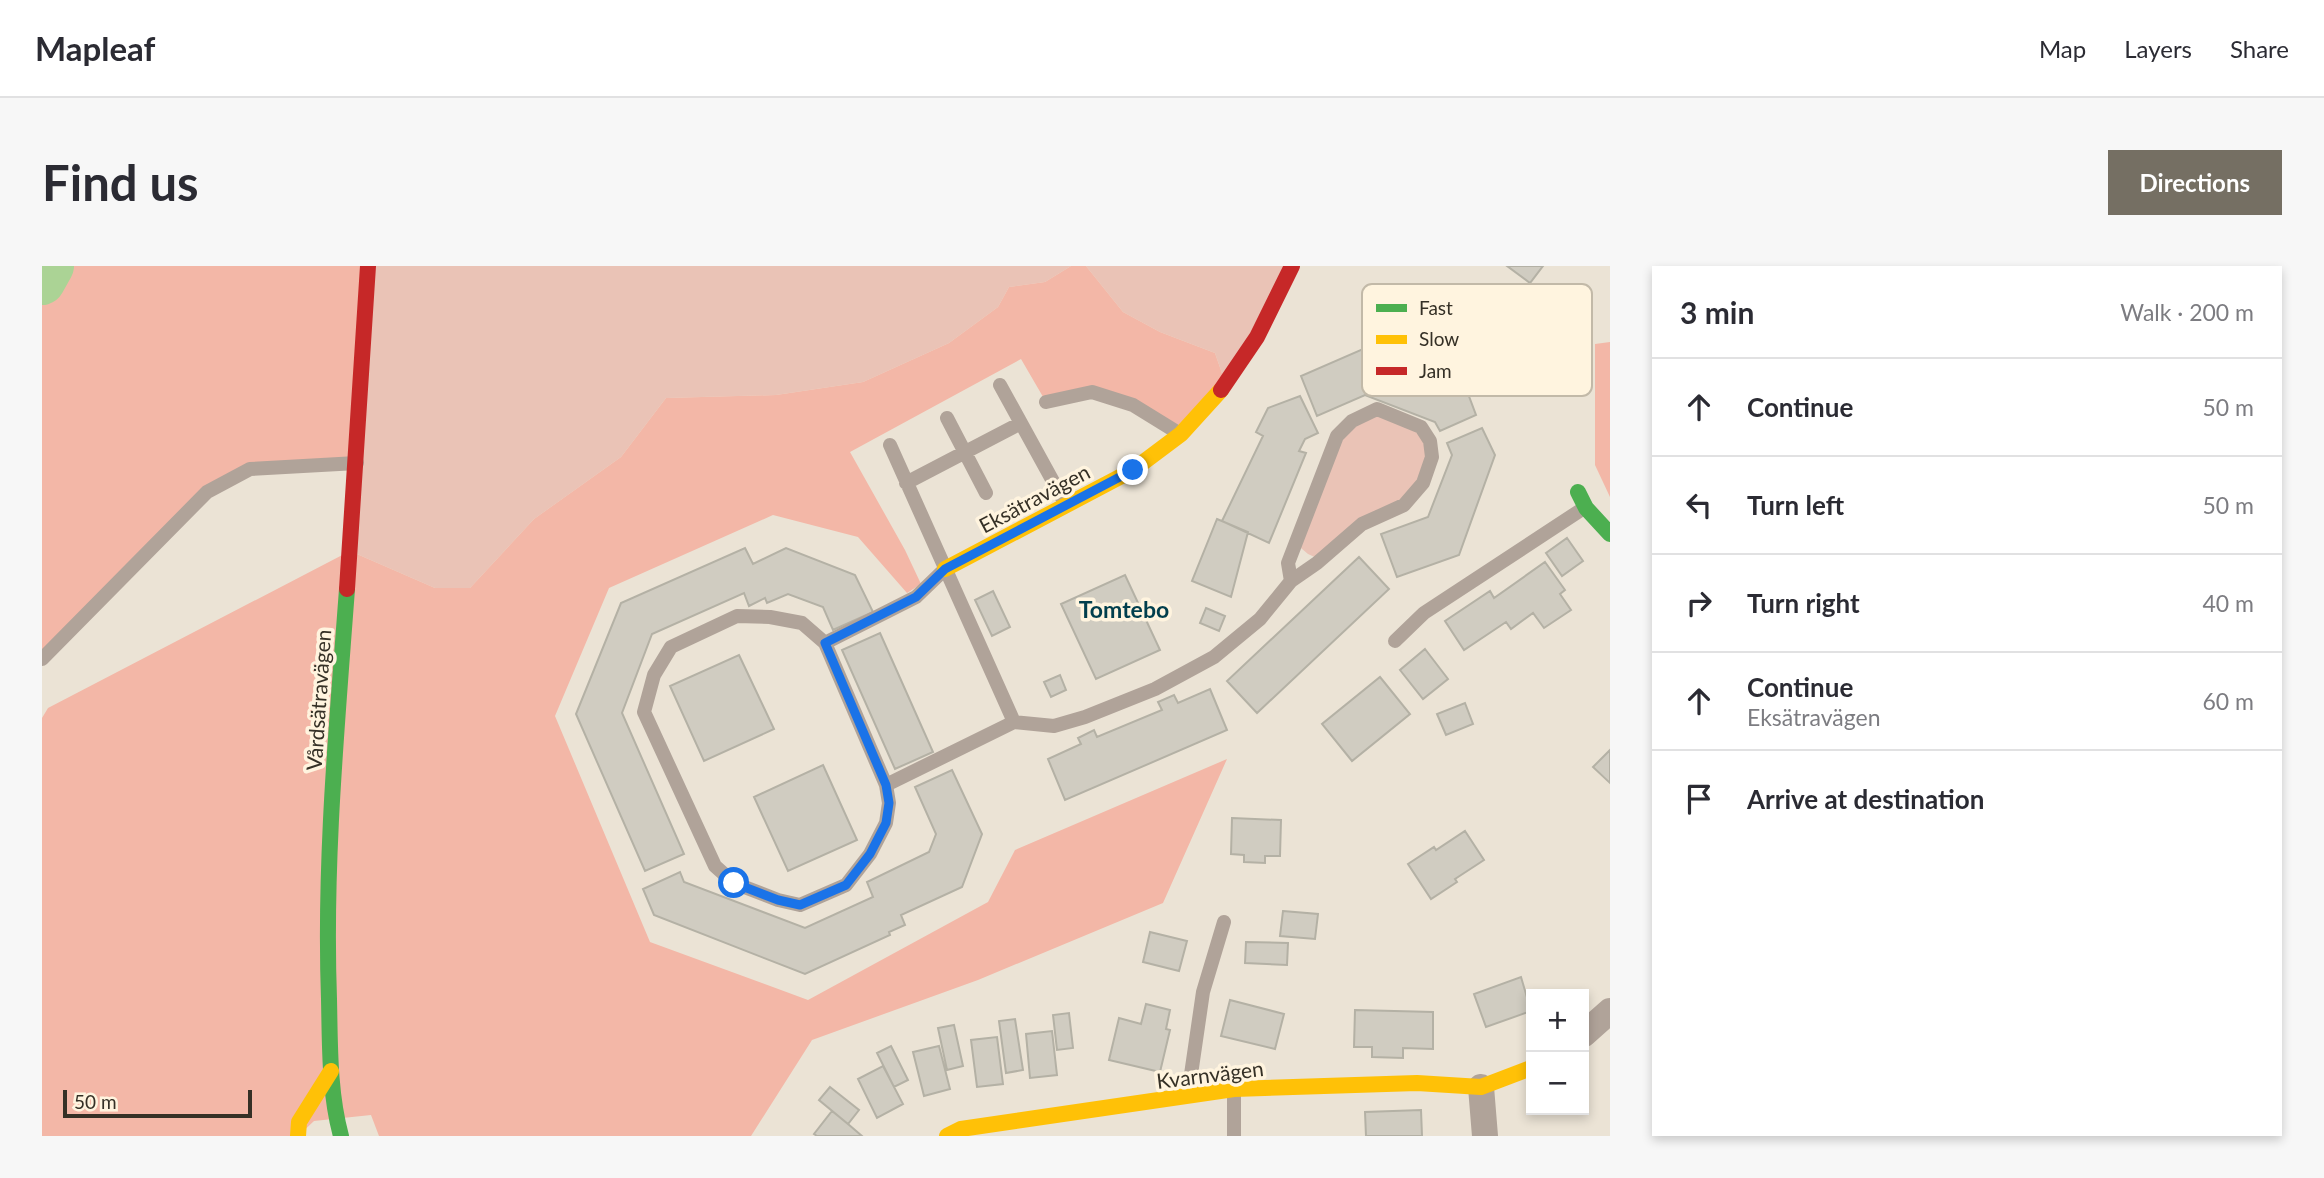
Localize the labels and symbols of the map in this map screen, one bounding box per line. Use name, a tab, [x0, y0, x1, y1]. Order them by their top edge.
legend	[1362, 284, 1592, 396]
text: Fast	[1419, 296, 1453, 319]
text: Slow	[1419, 327, 1459, 350]
text: Jam	[1419, 359, 1452, 382]
route end	[1117, 454, 1148, 485]
street label: Eksätravägen	[974, 458, 1094, 538]
district label: Tomtebo	[1079, 595, 1169, 623]
street label: Vårdsätravägen	[301, 629, 335, 771]
route start	[718, 867, 749, 898]
street label: Kvarnvägen	[1155, 1055, 1265, 1093]
scale bar	[63, 1087, 252, 1119]

